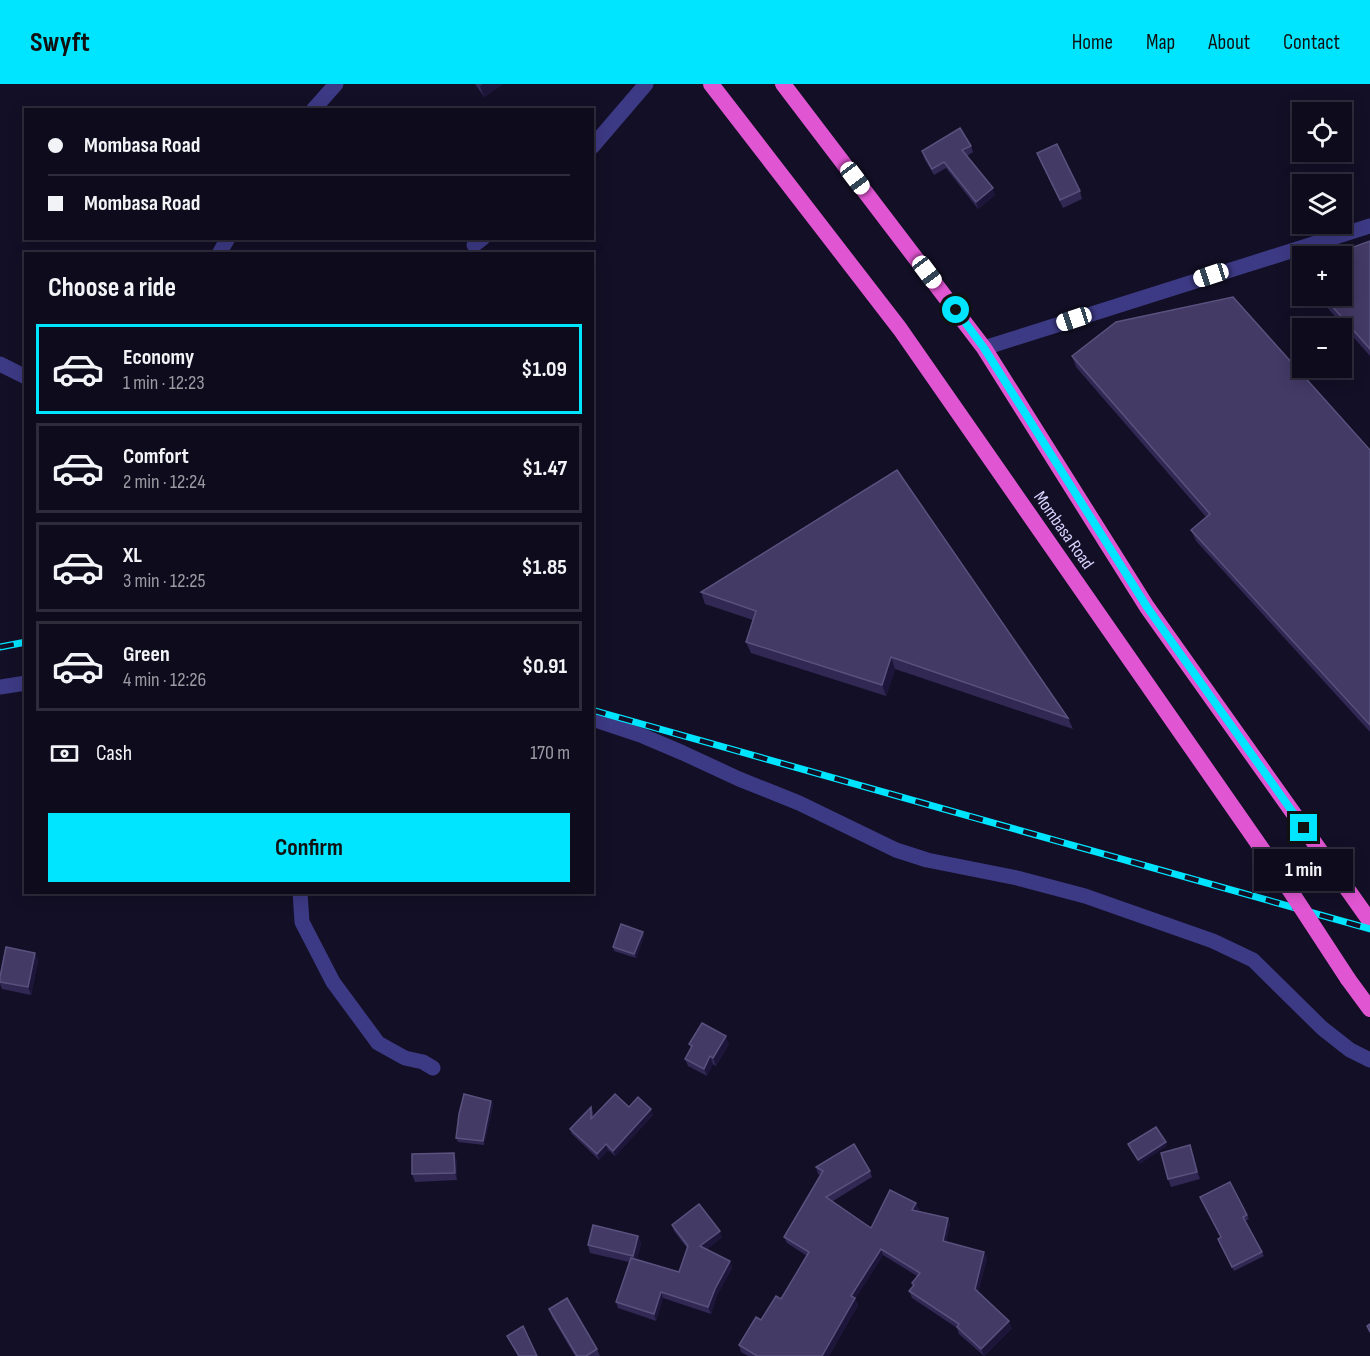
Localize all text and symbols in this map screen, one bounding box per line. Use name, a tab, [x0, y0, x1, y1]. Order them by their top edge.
text: Swyft	[30, 26, 90, 59]
text: Home	[1072, 30, 1113, 55]
text: Map	[1146, 30, 1175, 55]
text: About	[1208, 30, 1250, 55]
text: Contact	[1283, 30, 1340, 55]
map controls	[1292, 102, 1352, 378]
button: locate	[1292, 102, 1352, 162]
text: Mombasa Road	[84, 132, 200, 159]
car	[837, 158, 873, 198]
button: layers	[1292, 174, 1352, 234]
text: Mombasa Road	[84, 190, 200, 217]
button: +	[1292, 246, 1352, 306]
car	[909, 252, 945, 292]
car	[1191, 261, 1231, 289]
text: Choose a ride	[48, 272, 176, 304]
route start	[942, 296, 969, 323]
car	[1054, 305, 1094, 333]
button: −	[1292, 318, 1352, 378]
icon: car	[51, 342, 105, 396]
text: Economy	[123, 344, 194, 371]
text: $1.09	[521, 356, 567, 383]
text: 1 min · 12:23	[123, 371, 205, 395]
icon: car	[51, 441, 105, 495]
text: Comfort	[123, 443, 189, 470]
text: $1.47	[522, 455, 567, 482]
text: 2 min · 12:24	[123, 470, 206, 494]
street label: Mombasa Road	[1029, 487, 1098, 573]
icon: car	[51, 540, 105, 594]
text: XL	[123, 542, 142, 569]
text: $1.85	[522, 554, 567, 581]
text: 3 min · 12:25	[123, 569, 206, 593]
icon: car	[51, 639, 105, 693]
text: Green	[123, 641, 170, 668]
text: $0.91	[522, 653, 567, 680]
text: 4 min · 12:26	[123, 668, 206, 692]
icon: cash	[48, 737, 81, 770]
text: Cash	[96, 740, 132, 767]
text: 170 m	[530, 741, 570, 765]
button: Confirm	[48, 813, 570, 882]
route end	[1290, 814, 1317, 841]
callout: 1 min	[1254, 849, 1354, 891]
text: 1 min	[1285, 858, 1322, 882]

